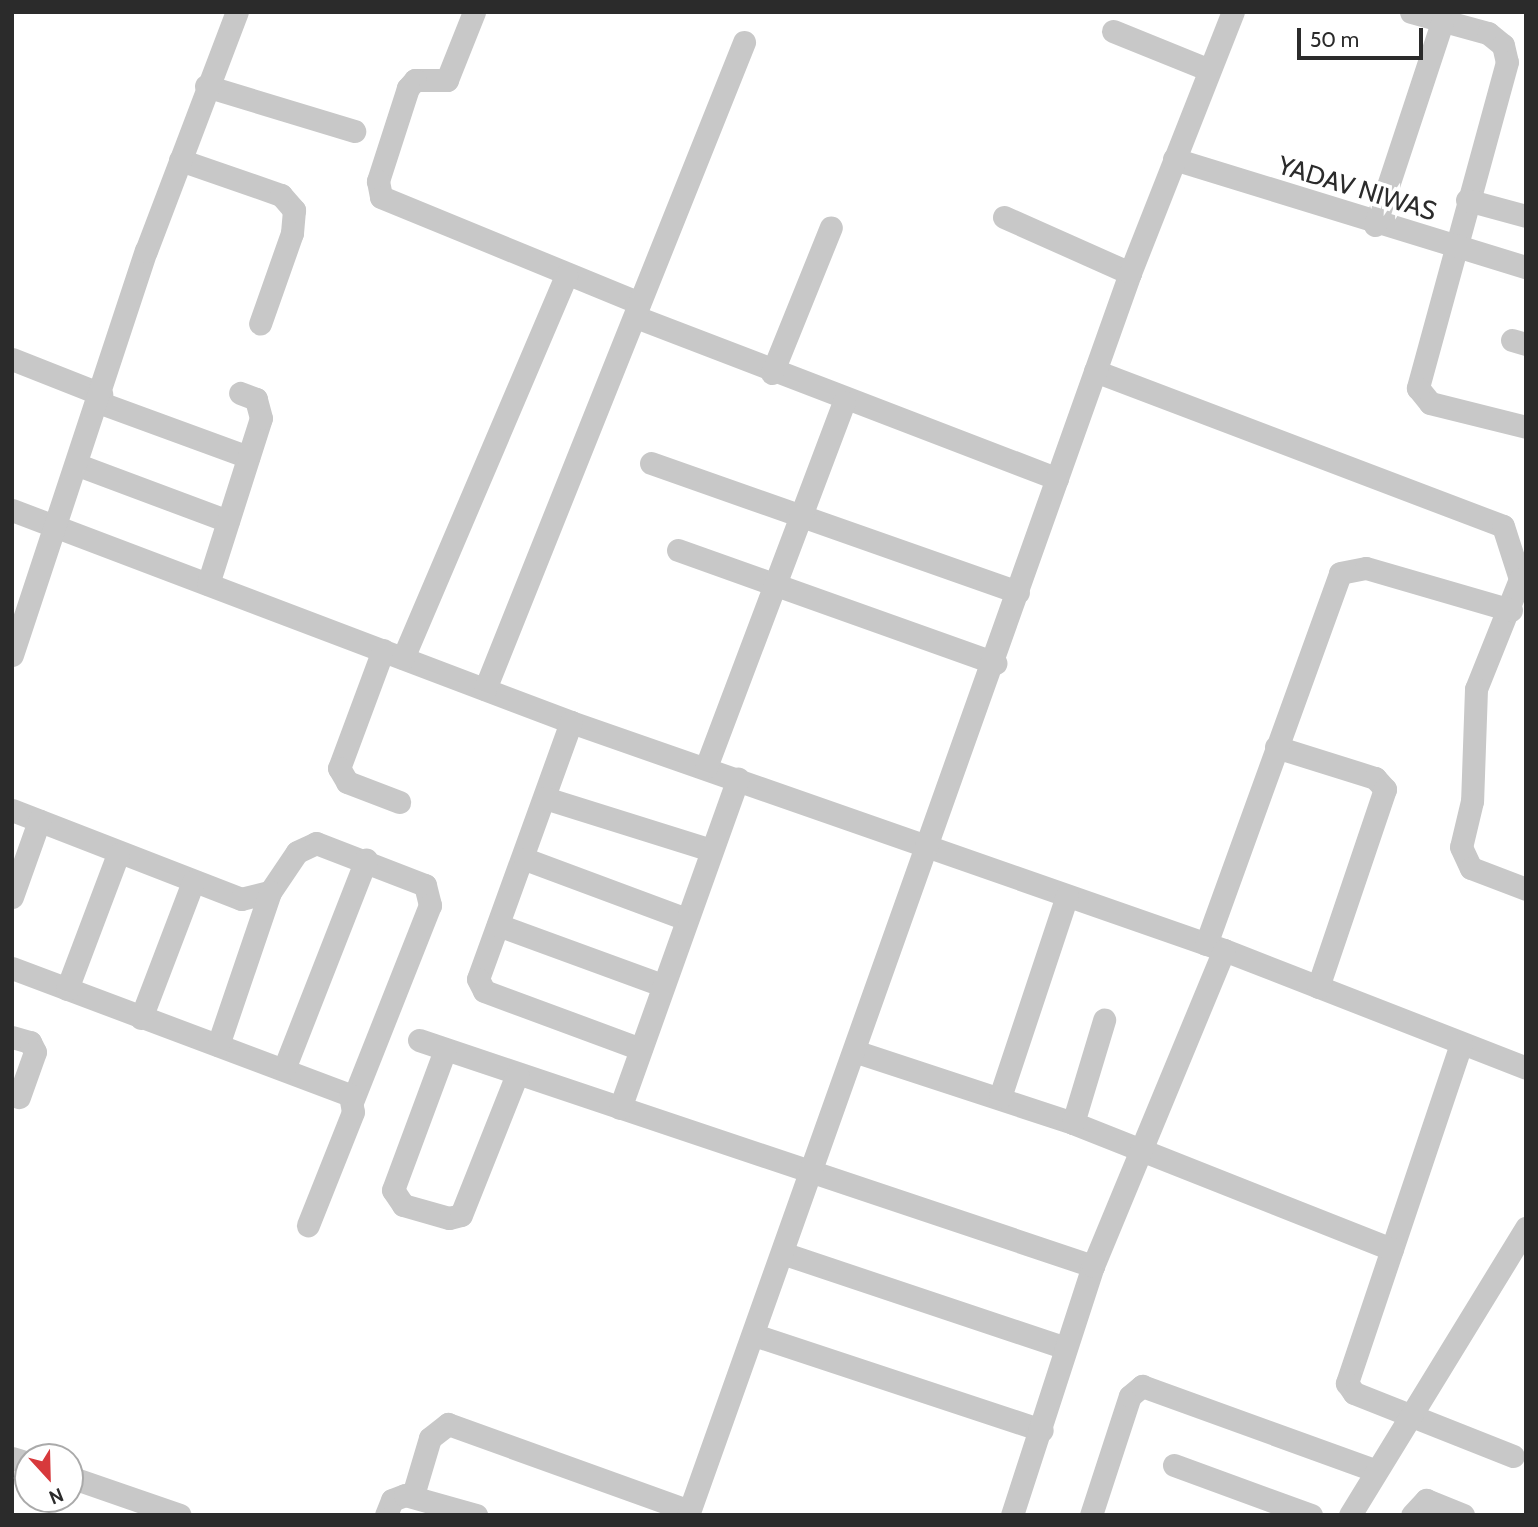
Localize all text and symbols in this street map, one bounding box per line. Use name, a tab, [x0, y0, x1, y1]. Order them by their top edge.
scale bar	[1300, 14, 1426, 58]
text: 50 m	[1310, 27, 1359, 52]
street label: YADAV NIWAS	[1274, 150, 1440, 228]
north arrow	[14, 1443, 84, 1513]
text: N	[46, 1483, 67, 1509]

